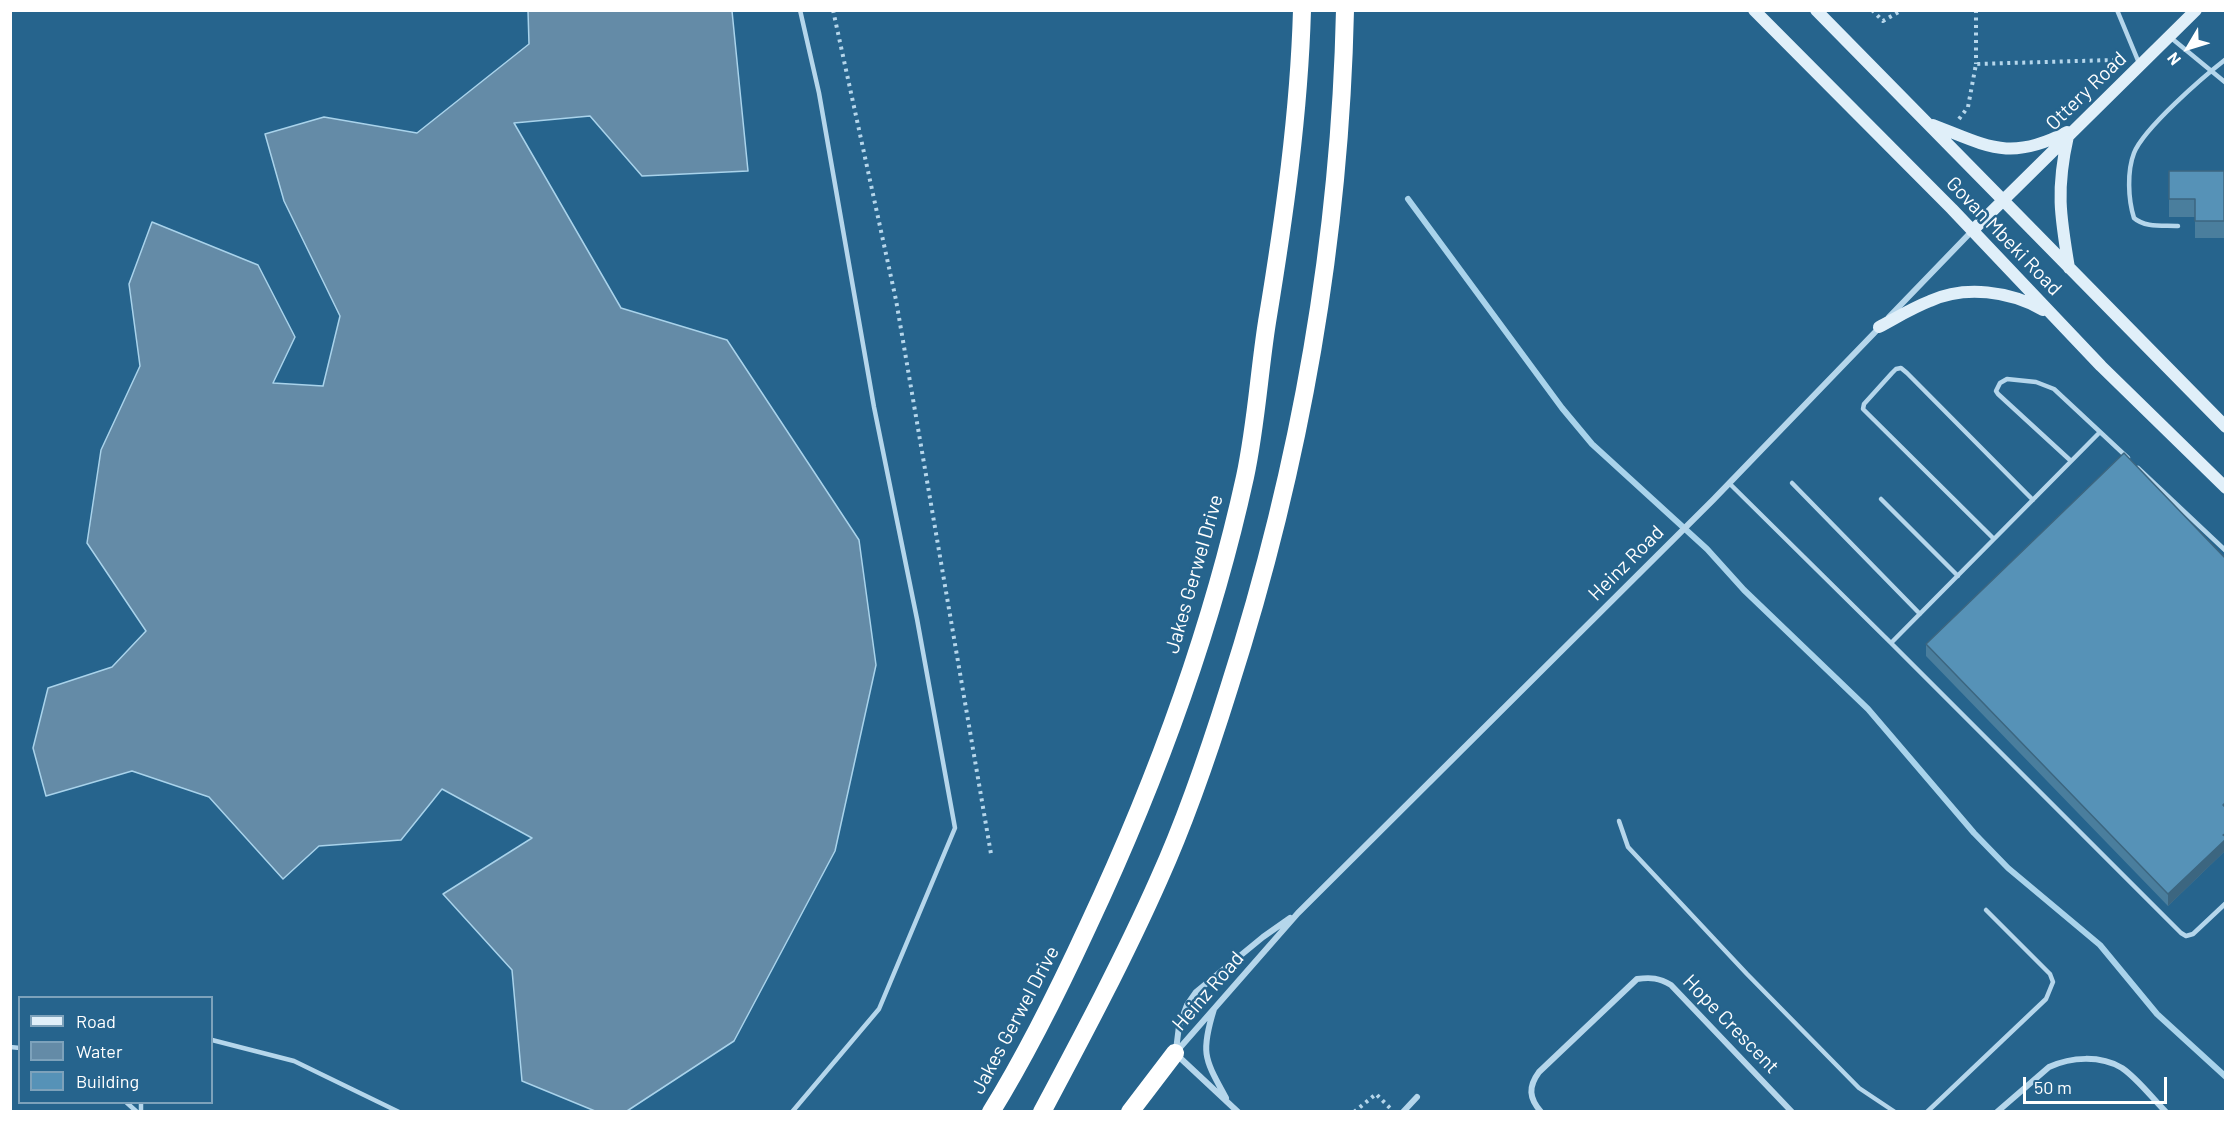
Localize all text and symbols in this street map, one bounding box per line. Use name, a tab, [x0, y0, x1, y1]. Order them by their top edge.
north arrow	[2158, 18, 2218, 78]
street label: Ottery Road	[2041, 47, 2131, 135]
text: N	[2163, 49, 2184, 69]
street label: Govan Mbeki Road	[1941, 172, 2067, 300]
street label: Jakes Gerwel Drive	[1160, 492, 1228, 656]
street label: Heinz Road	[1583, 520, 1669, 606]
street label: Jakes Gerwel Drive	[966, 942, 1064, 1098]
street label: Heinz Road	[1167, 947, 1249, 1035]
street label: Hope Crescent	[1678, 970, 1784, 1078]
legend	[18, 996, 213, 1104]
text: Road	[76, 1010, 116, 1032]
text: Water	[76, 1040, 123, 1062]
scale bar	[2026, 1065, 2170, 1103]
text: Building	[76, 1070, 139, 1092]
text: 50 m	[2034, 1076, 2072, 1098]

